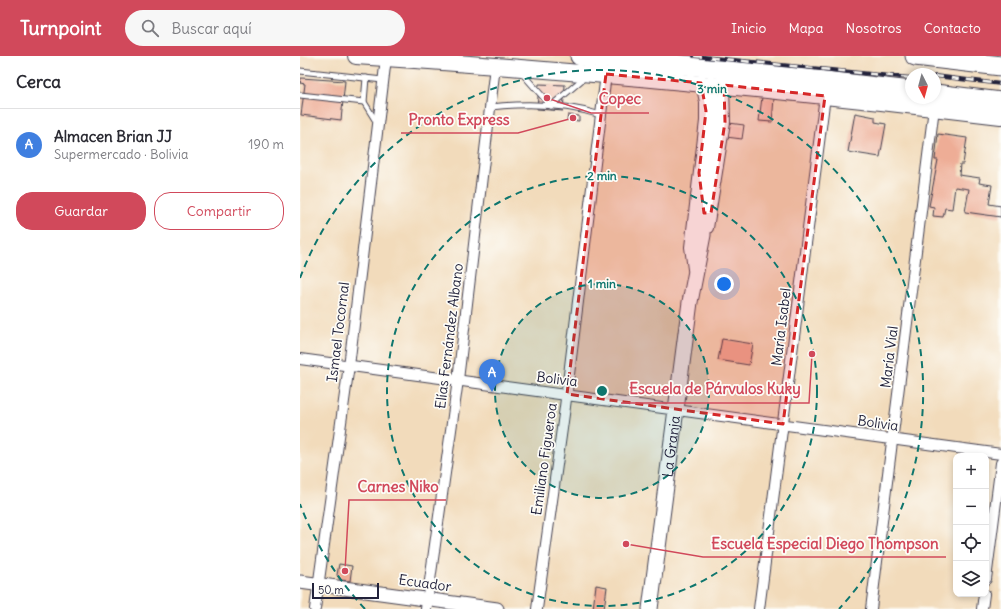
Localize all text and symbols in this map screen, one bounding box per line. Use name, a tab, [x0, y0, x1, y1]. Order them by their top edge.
search box	[125, 10, 405, 46]
text: Turnpoint	[20, 16, 101, 40]
icon: search	[139, 17, 161, 39]
text: Buscar aquí	[171, 19, 252, 38]
text: Inicio	[731, 19, 766, 37]
text: Mapa	[788, 19, 824, 37]
text: Nosotros	[846, 19, 902, 37]
text: Contacto	[924, 19, 981, 37]
north arrow	[905, 68, 941, 104]
text: Cerca	[16, 71, 61, 93]
text: 3 min	[697, 81, 727, 96]
callout: Copec	[591, 86, 649, 113]
text: Copec	[599, 89, 642, 109]
callout: Pronto Express	[401, 106, 518, 133]
text: Pronto Express	[408, 110, 510, 130]
text: Almacen Brian JJ	[54, 127, 172, 146]
text: A	[25, 136, 33, 153]
text: 190 m	[248, 136, 284, 153]
text: Supermercado · Bolivia	[54, 146, 188, 163]
text: 2 min	[587, 168, 617, 183]
button: Guardar	[16, 192, 146, 230]
button: Compartir	[154, 192, 284, 230]
street label: Elías Fernández Albano	[431, 262, 467, 410]
your location	[714, 274, 734, 294]
text: 1 min	[588, 276, 616, 291]
street label: Ismael Tocornal	[323, 281, 353, 383]
street label: María Isabel	[767, 287, 795, 367]
street label: María Vial	[876, 325, 902, 389]
pin: A	[479, 359, 505, 392]
street label: Bolivia	[535, 368, 579, 390]
callout: Escuela de Párvulos Kuky	[621, 376, 809, 403]
text: Escuela de Párvulos Kuky	[629, 379, 801, 399]
centre of rings	[595, 384, 609, 398]
street label: Emiliano Figueroa	[527, 402, 561, 516]
street label: Bolivia	[856, 411, 900, 435]
street label: La Granja	[658, 415, 684, 478]
map controls	[953, 453, 989, 597]
button: +	[953, 453, 989, 489]
callout: Carnes Niko	[349, 473, 446, 500]
text: Carnes Niko	[357, 477, 439, 496]
button: −	[953, 489, 989, 525]
button: locate	[953, 525, 989, 561]
callout: Escuela Especial Diego Thompson	[703, 530, 946, 557]
text: Escuela Especial Diego Thompson	[711, 534, 939, 554]
button: layers	[953, 561, 989, 597]
street label: Ecuador	[398, 570, 453, 596]
scale bar	[312, 581, 379, 600]
text: 50 m	[318, 583, 344, 597]

